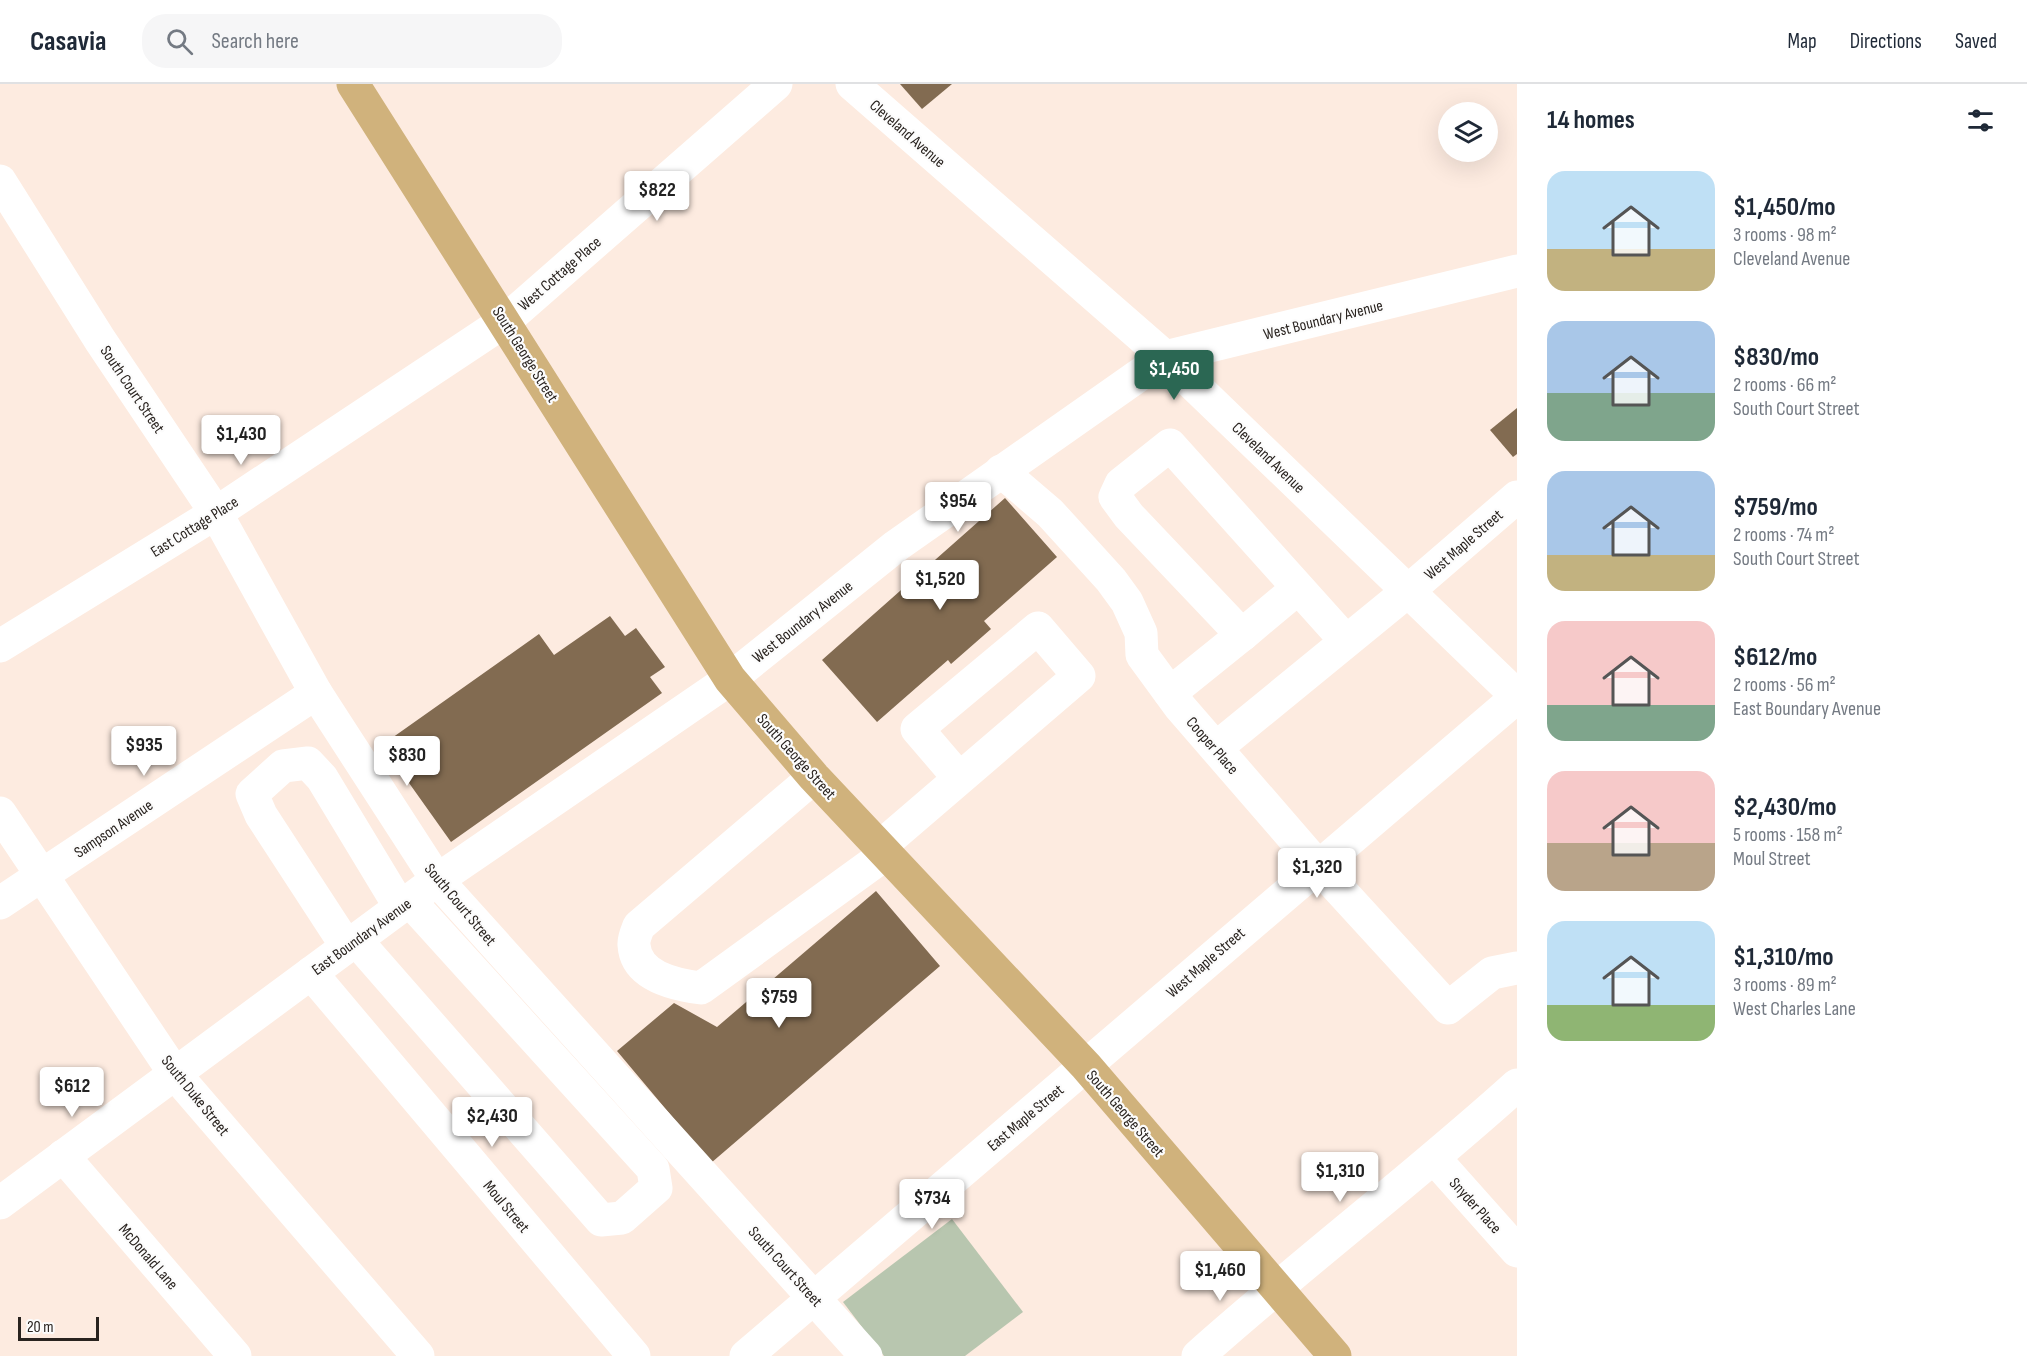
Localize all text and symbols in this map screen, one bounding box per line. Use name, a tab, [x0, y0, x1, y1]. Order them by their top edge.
search box	[142, 14, 562, 68]
text: Casavia	[30, 25, 106, 58]
icon: search	[163, 25, 196, 58]
text: Search here	[211, 28, 299, 55]
text: Map	[1787, 29, 1817, 54]
text: Directions	[1850, 29, 1922, 54]
text: Saved	[1955, 29, 1997, 54]
street label: Cleveland Avenue	[865, 96, 949, 172]
map controls	[1438, 102, 1498, 162]
button: layers	[1438, 102, 1498, 162]
icon: filters	[1964, 104, 1997, 137]
text: 14 homes	[1547, 105, 1635, 136]
pin: $822	[621, 171, 693, 222]
text: $822	[638, 178, 676, 202]
text: $1,450/mo	[1733, 192, 1836, 223]
icon: home	[1595, 195, 1667, 267]
text: 3 rooms · 98 m²	[1733, 223, 1837, 247]
street label: West Cottage Place	[515, 233, 605, 315]
text: Cleveland Avenue	[1733, 247, 1850, 271]
street label: West Boundary Avenue	[1262, 296, 1385, 344]
street label: South George Street	[488, 304, 562, 406]
text: $830/mo	[1733, 342, 1819, 373]
street label: South Court Street	[96, 343, 168, 437]
icon: home	[1595, 345, 1667, 417]
pin: $1,450	[1125, 350, 1223, 401]
text: $1,450	[1149, 357, 1199, 381]
text: 2 rooms · 66 m²	[1733, 373, 1837, 397]
text: South Court Street	[1733, 397, 1860, 421]
pin: $1,430	[192, 415, 290, 466]
street label: Cleveland Avenue	[1228, 419, 1308, 498]
text: $1,430	[215, 422, 267, 446]
pin: $954	[922, 482, 994, 533]
text: $954	[939, 489, 977, 513]
text: $759/mo	[1733, 492, 1818, 523]
street label: East Cottage Place	[147, 493, 242, 562]
icon: home	[1595, 495, 1667, 567]
street label: West Maple Street	[1421, 506, 1507, 584]
text: 2 rooms · 74 m²	[1733, 523, 1834, 547]
text: South Court Street	[1733, 547, 1860, 571]
pin: $1,520	[891, 560, 989, 611]
text: $1,520	[915, 567, 965, 591]
street label: West Boundary Avenue	[749, 577, 857, 667]
text: $612/mo	[1733, 642, 1817, 673]
icon: home	[1595, 645, 1667, 717]
text: 2 rooms · 56 m²	[1733, 673, 1836, 697]
text: East Boundary Avenue	[1733, 697, 1881, 721]
street label: South George Street	[752, 710, 839, 804]
street label: Cooper Place	[1182, 713, 1242, 779]
pin: $935	[108, 726, 180, 777]
text: $935	[125, 733, 163, 757]
pin: $830	[371, 736, 443, 787]
text: $830	[388, 743, 426, 767]
text: $2,430/mo	[1733, 792, 1836, 823]
icon: home	[1595, 795, 1667, 867]
street label: Sampson Avenue	[71, 796, 157, 863]
text: 5 rooms · 158 m²	[1733, 823, 1843, 847]
text: Moul Street	[1733, 847, 1811, 871]
pin: $1,320	[1268, 848, 1366, 899]
text: $1,320	[1292, 855, 1342, 879]
street label: South Court Street	[420, 860, 500, 950]
street label: East Boundary Avenue	[308, 895, 415, 980]
street label: West Maple Street	[1163, 924, 1249, 1002]
text: $1,310/mo	[1733, 942, 1834, 973]
icon: home	[1595, 945, 1667, 1017]
text: 3 rooms · 89 m²	[1733, 973, 1837, 997]
pin: $759	[743, 978, 815, 1029]
text: $759	[760, 985, 798, 1009]
text: West Charles Lane	[1733, 997, 1856, 1021]
street label: South Duke Street	[157, 1052, 233, 1140]
pin: $612	[36, 1067, 108, 1118]
street label: South George Street	[1082, 1067, 1168, 1161]
text: $612	[54, 1074, 90, 1098]
street label: East Maple Street	[984, 1081, 1068, 1156]
pin: $2,430	[443, 1097, 541, 1148]
text: $2,430	[466, 1104, 518, 1128]
pin: $1,310	[1291, 1152, 1389, 1203]
text: $1,310	[1315, 1159, 1365, 1183]
street label: Snyder Place	[1445, 1174, 1505, 1238]
street label: Moul Street	[479, 1177, 533, 1237]
pin: $734	[896, 1179, 968, 1230]
text: $734	[913, 1186, 951, 1210]
street label: McDonald Lane	[114, 1220, 182, 1294]
street label: South Court Street	[744, 1223, 826, 1311]
pin: $1,460	[1171, 1251, 1269, 1302]
text: $1,460	[1194, 1258, 1246, 1282]
scale bar	[18, 1314, 99, 1342]
text: 20 m	[27, 1318, 54, 1337]

